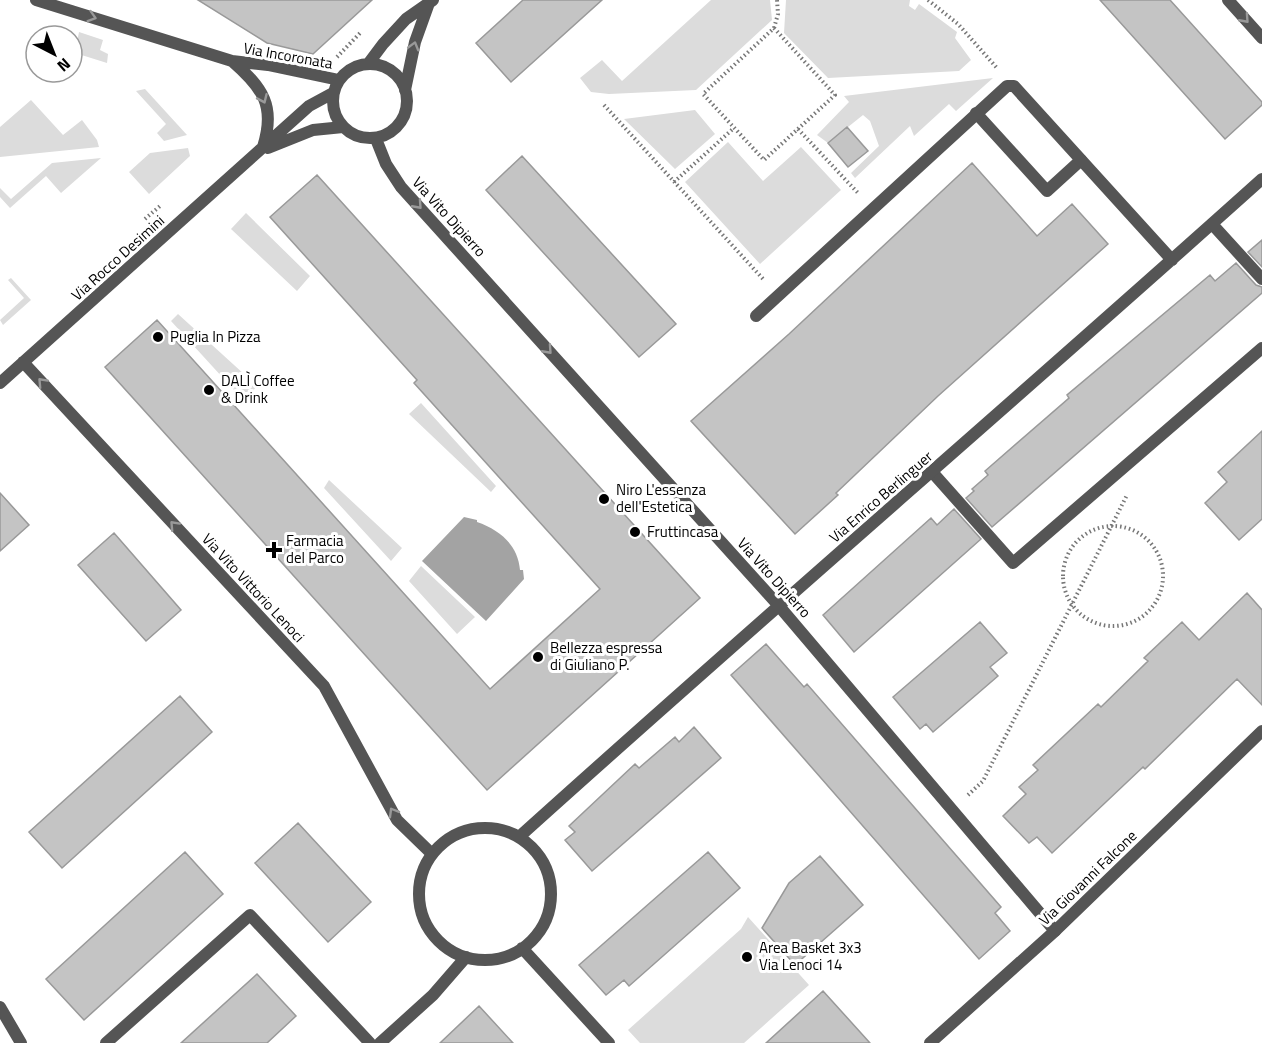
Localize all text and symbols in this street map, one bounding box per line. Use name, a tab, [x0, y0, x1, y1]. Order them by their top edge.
one-way arrow	[86, 10, 97, 22]
one-way arrow	[1238, 12, 1249, 23]
north arrow	[24, 24, 84, 84]
street label: Via Incoronata	[242, 36, 335, 75]
one-way arrow	[407, 41, 419, 52]
text: N	[52, 53, 76, 78]
one-way arrow	[256, 93, 268, 104]
street label: Via Vito Dipierro	[407, 171, 492, 262]
one-way arrow	[411, 198, 422, 209]
street label: Via Rocco Desimini	[66, 209, 169, 306]
place label: Puglia In Pizza	[170, 325, 261, 348]
marker: Puglia In Pizza	[151, 330, 165, 344]
one-way arrow	[541, 343, 552, 354]
place label: DALÌ Coffee & Drink	[221, 369, 294, 409]
one-way arrow	[38, 378, 49, 389]
marker: DALÌ Coffee & Drink	[202, 383, 216, 397]
street label: Via Enrico Berlinguer	[824, 445, 937, 548]
place label: Niro L'essenza dell'Estetica	[616, 478, 706, 518]
marker: Niro L'essenza dell'Estetica	[597, 492, 611, 506]
place label: Fruttincasa	[647, 520, 719, 543]
one-way arrow	[170, 521, 181, 532]
marker: Fruttincasa	[628, 525, 642, 539]
street label: Via Vito Vittorio Lenoci	[197, 528, 310, 647]
place label: Farmacia del Parco	[286, 529, 344, 569]
street label: Via Vito Dipierro	[732, 532, 817, 623]
marker: Farmacia del Parco	[267, 543, 281, 557]
place label: Bellezza espressa di Giuliano P.	[550, 636, 663, 676]
marker: Bellezza espressa di Giuliano P.	[531, 650, 545, 664]
one-way arrow	[389, 807, 400, 818]
street label: Via Giovanni Falcone	[1033, 825, 1142, 931]
place label: Area Basket 3x3 Via Lenoci 14	[759, 936, 862, 976]
marker: Area Basket 3x3 Via Lenoci 14	[740, 950, 754, 964]

